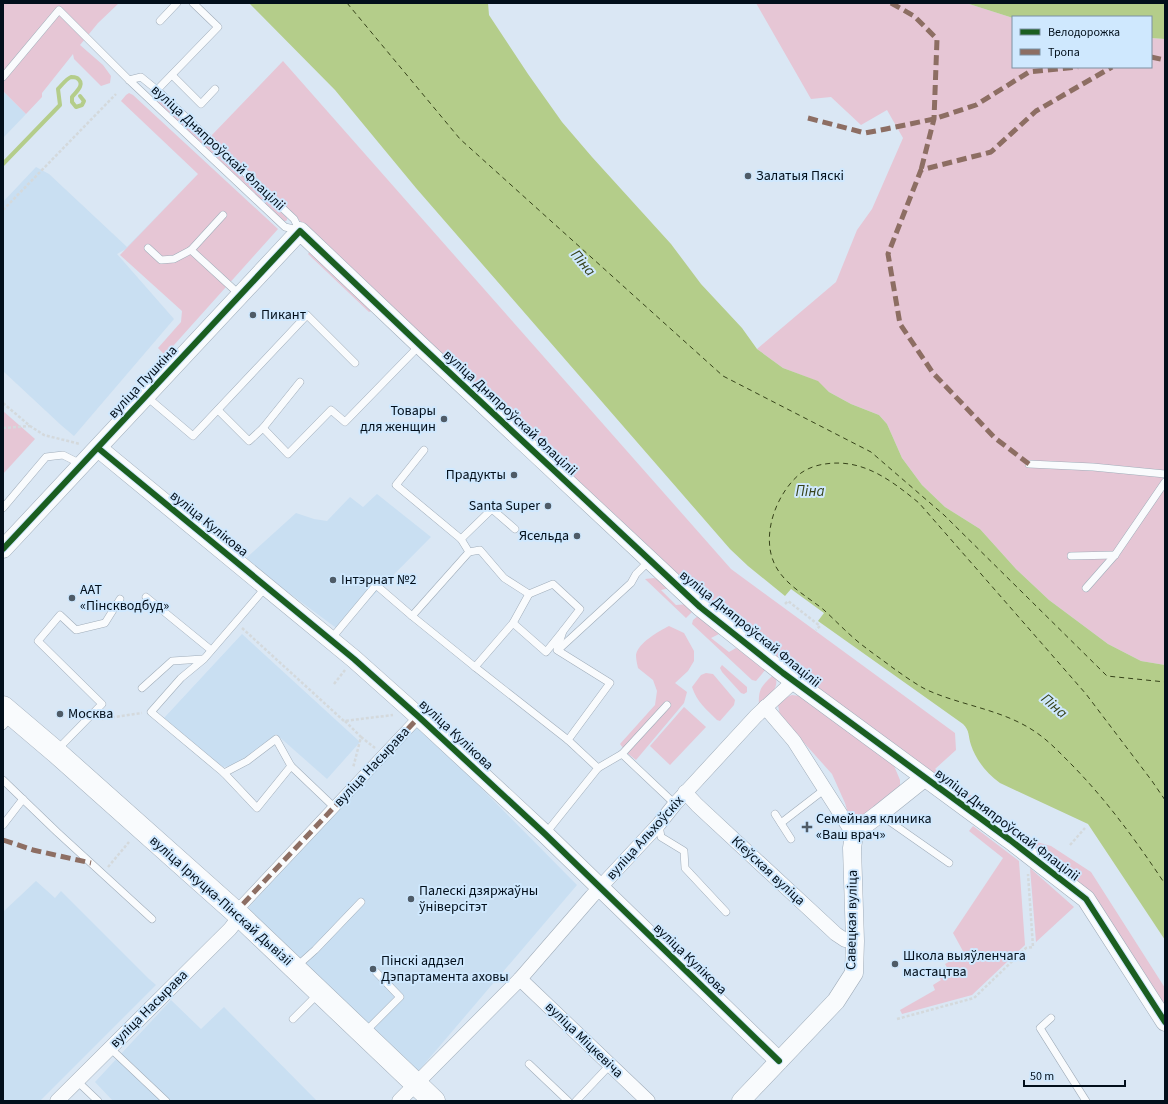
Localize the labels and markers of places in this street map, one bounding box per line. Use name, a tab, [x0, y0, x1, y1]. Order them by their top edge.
place label: Залатыя Пяскі	[756, 166, 844, 186]
marker: Залатыя Пяскі	[743, 171, 753, 181]
place label: Пикант	[261, 305, 307, 325]
marker: Пикант	[248, 310, 258, 320]
place label: Товары для женщин	[360, 401, 436, 437]
marker: Товары для женщин	[439, 414, 449, 424]
place label: Прадукты	[446, 465, 506, 485]
marker: Прадукты	[509, 470, 519, 480]
place label: Santa Super	[469, 496, 540, 516]
marker: Santa Super	[543, 501, 553, 511]
place label: Ясельда	[519, 526, 569, 546]
marker: Ясельда	[572, 531, 582, 541]
place label: Інтэрнат №2	[341, 570, 416, 590]
marker: Інтэрнат №2	[328, 575, 338, 585]
place label: ААТ «Пінскводбуд»	[80, 580, 169, 616]
marker: ААТ «Пінскводбуд»	[67, 593, 77, 603]
place label: Москва	[68, 704, 113, 724]
marker: Москва	[55, 709, 65, 719]
place label: Семейная клиника «Ваш врач»	[816, 809, 932, 845]
marker: Семейная клиника «Ваш врач»	[801, 821, 813, 833]
place label: Палескі дзяржаўны ўніверсітэт	[419, 881, 538, 917]
marker: Палескі дзяржаўны ўніверсітэт	[406, 894, 416, 904]
place label: Школа выяўленчага мастацтва	[903, 946, 1026, 982]
place label: Пінскі аддзел Дэпартамента аховы	[381, 951, 509, 987]
marker: Школа выяўленчага мастацтва	[890, 959, 900, 969]
marker: Пінскі аддзел Дэпартамента аховы	[368, 964, 378, 974]

